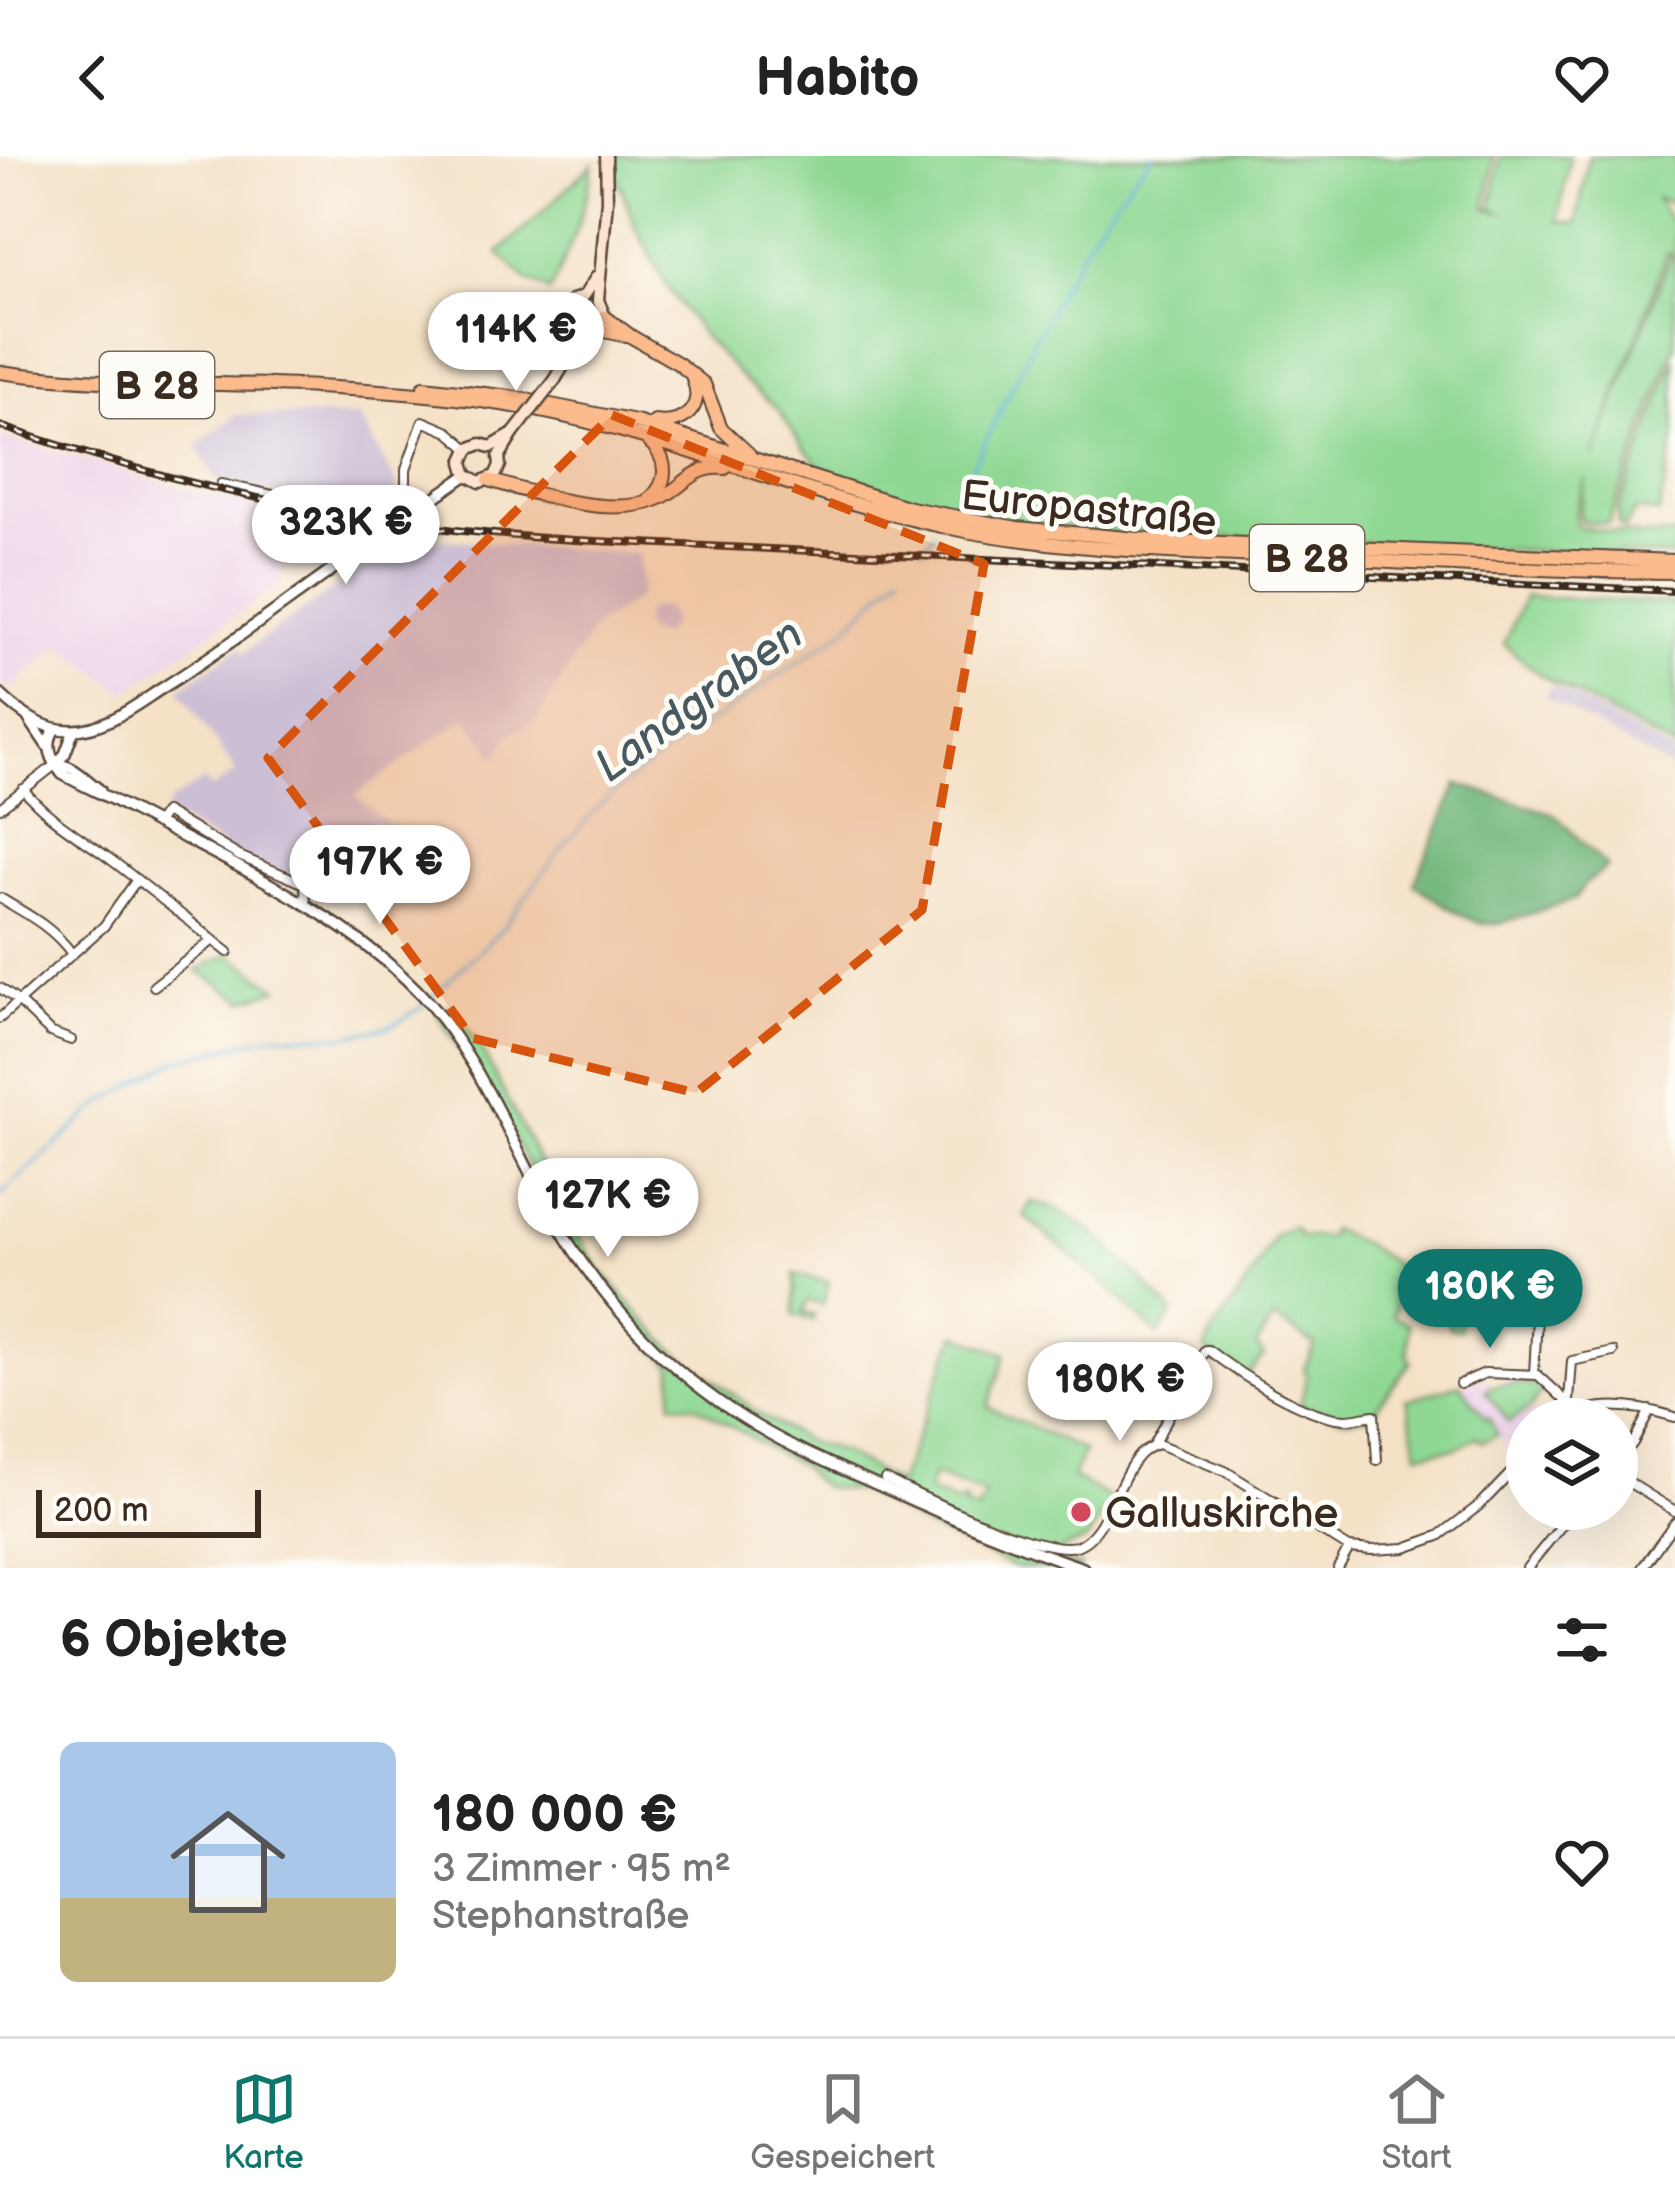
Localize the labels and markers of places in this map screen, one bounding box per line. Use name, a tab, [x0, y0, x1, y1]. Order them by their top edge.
pin: 114K €	[418, 292, 614, 394]
pin: 323K €	[248, 485, 444, 587]
pin: 197K €	[282, 825, 478, 927]
pin: 127K €	[510, 1158, 706, 1260]
pin: 180K €	[1392, 1249, 1588, 1351]
pin: 180K €	[1022, 1342, 1218, 1444]
place label: Galluskirche	[1105, 1489, 1338, 1540]
marker: Galluskirche	[1068, 1499, 1094, 1525]

